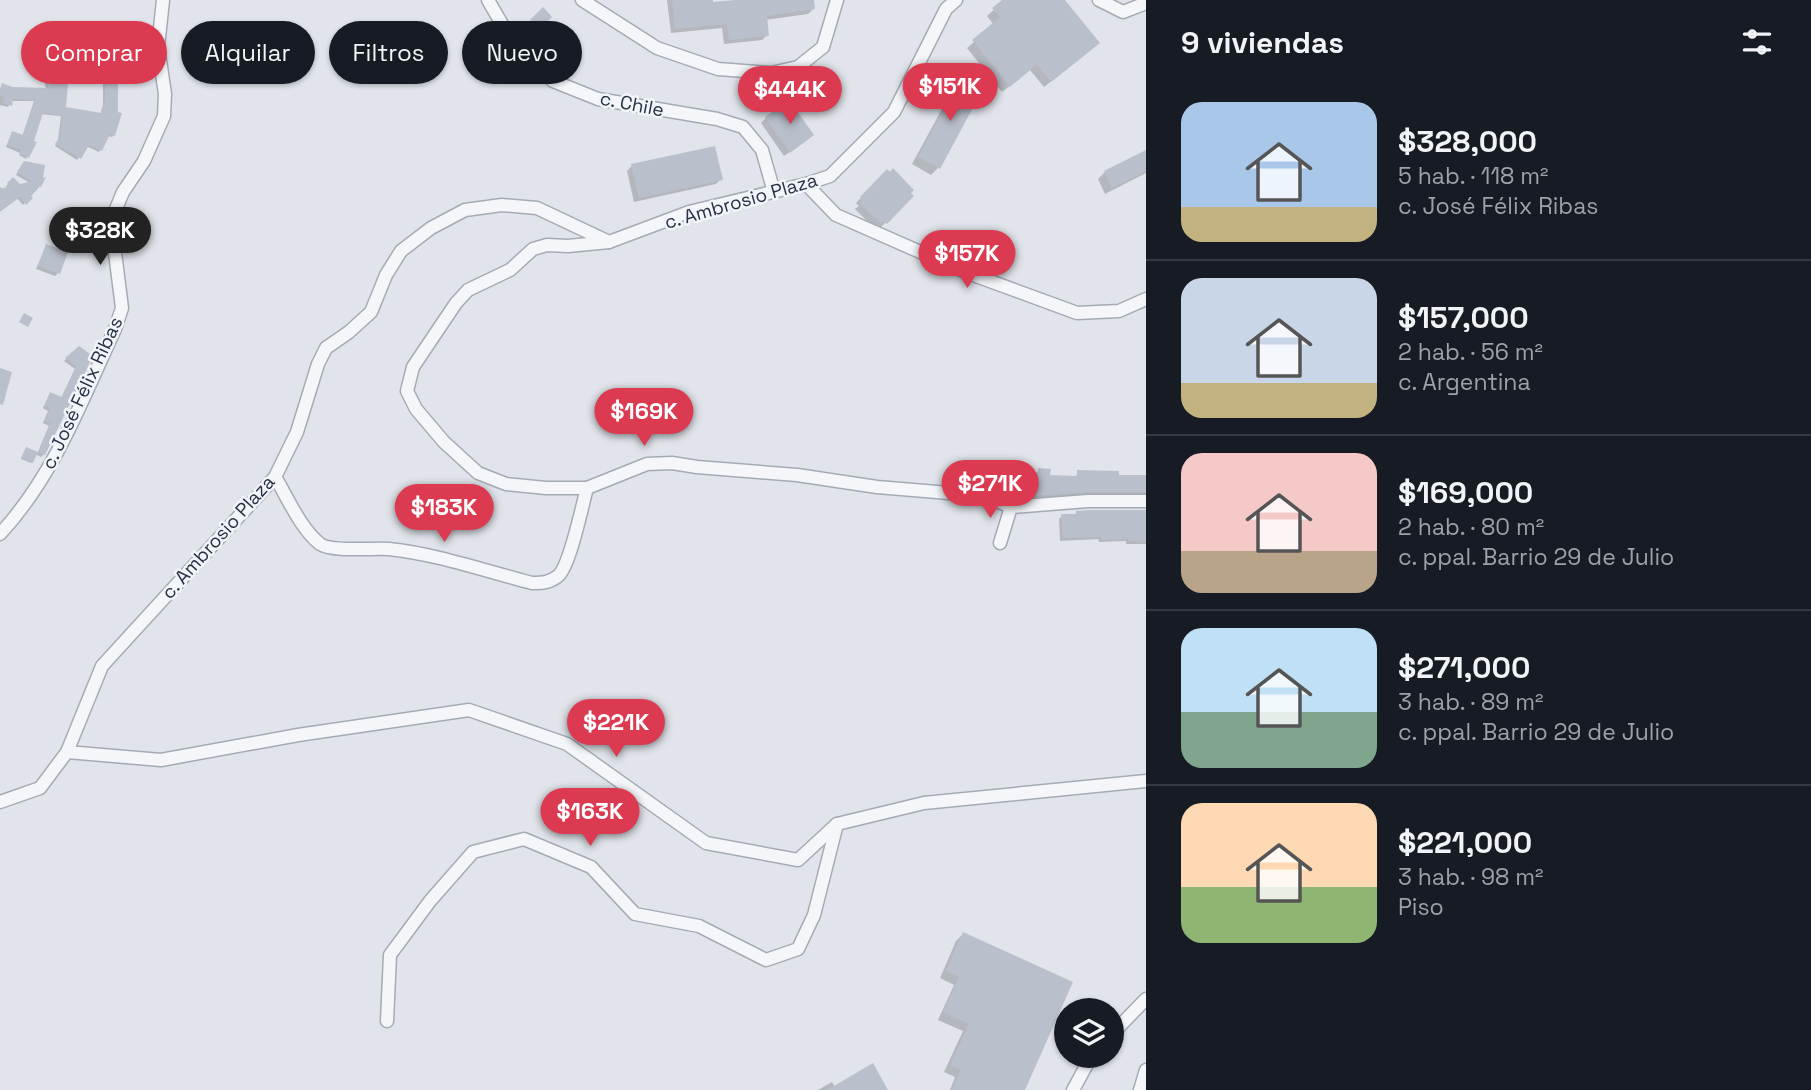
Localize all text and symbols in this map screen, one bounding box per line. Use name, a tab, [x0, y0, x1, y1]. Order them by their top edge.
chip: Comprar	[21, 21, 167, 84]
chip: Alquilar	[181, 21, 315, 84]
chip: Filtros	[329, 21, 448, 84]
chip: Nuevo	[462, 21, 582, 84]
text: 9 viviendas	[1181, 23, 1344, 62]
icon: filters	[1738, 23, 1776, 61]
pin: $151K	[901, 64, 999, 123]
pin: $444K	[741, 66, 839, 126]
text: $151K	[919, 71, 981, 101]
text: $444K	[754, 74, 826, 104]
street label: c. Chile	[598, 86, 666, 122]
text: $328,000	[1398, 122, 1537, 161]
icon: home	[1237, 130, 1321, 214]
text: 5 hab. · 118 m²	[1398, 161, 1549, 191]
street label: c. Ambrosio Plaza	[662, 167, 821, 235]
text: c. José Félix Ribas	[1398, 191, 1598, 221]
pin: $328K	[51, 208, 149, 267]
text: $328K	[65, 215, 135, 245]
pin: $157K	[918, 230, 1016, 290]
text: $157K	[935, 238, 1000, 268]
text: $157,000	[1398, 298, 1529, 337]
icon: home	[1237, 306, 1321, 390]
street label: c. José Félix Ribas	[36, 313, 128, 473]
text: 2 hab. · 56 m²	[1398, 337, 1543, 367]
text: c. Argentina	[1398, 367, 1531, 397]
pin: $169K	[595, 388, 693, 448]
text: $169K	[610, 396, 678, 426]
pin: $271K	[941, 461, 1039, 520]
text: $271K	[958, 468, 1022, 498]
street label: c. Ambrosio Plaza	[156, 470, 280, 604]
text: $169,000	[1398, 473, 1533, 512]
icon: home	[1237, 481, 1321, 565]
pin: $183K	[395, 484, 493, 544]
text: $183K	[411, 492, 477, 522]
text: 2 hab. · 80 m²	[1398, 512, 1544, 542]
text: c. ppal. Barrio 29 de Julio	[1398, 542, 1674, 572]
text: $271,000	[1398, 648, 1530, 687]
icon: home	[1237, 656, 1321, 740]
text: 3 hab. · 89 m²	[1398, 687, 1543, 717]
pin: $221K	[567, 700, 665, 759]
text: $221K	[583, 707, 649, 737]
text: c. ppal. Barrio 29 de Julio	[1398, 717, 1674, 747]
pin: $163K	[541, 788, 639, 848]
text: $163K	[557, 796, 623, 826]
text: $221,000	[1398, 823, 1532, 862]
icon: home	[1237, 831, 1321, 915]
text: 3 hab. · 98 m²	[1398, 862, 1543, 892]
text: Piso	[1398, 892, 1444, 922]
map controls	[1054, 998, 1124, 1068]
button: layers	[1054, 998, 1124, 1068]

